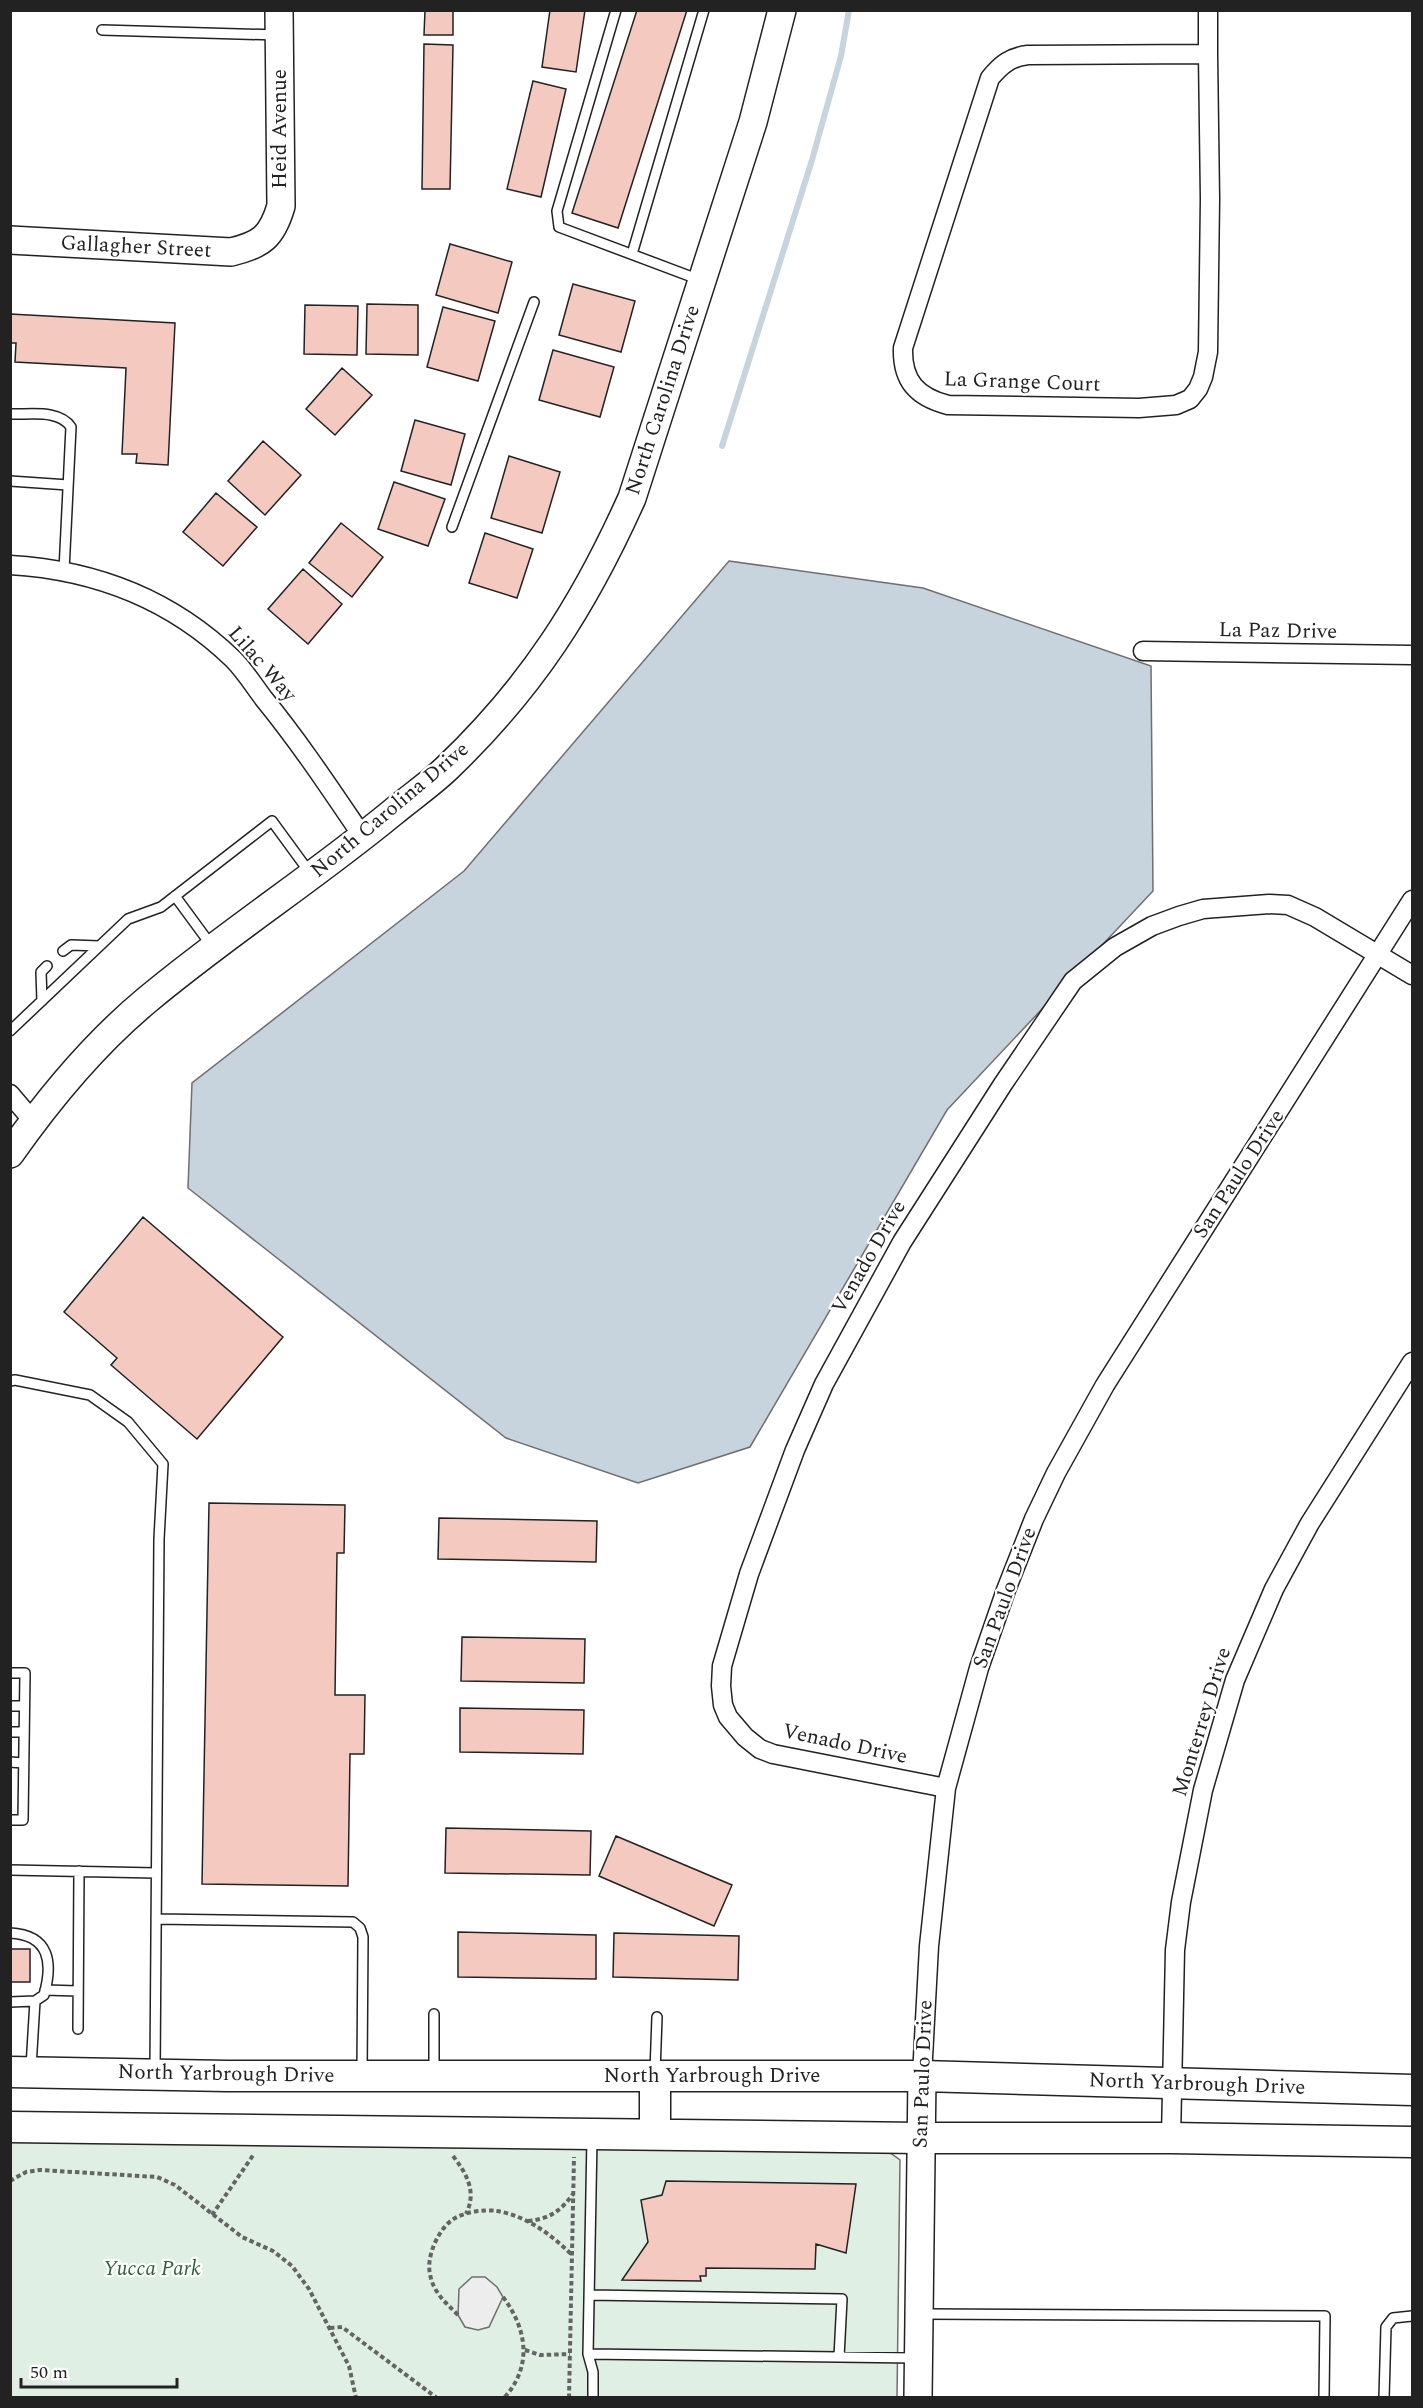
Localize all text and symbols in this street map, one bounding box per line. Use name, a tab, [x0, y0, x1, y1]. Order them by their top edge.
street label: Heid Avenue	[264, 69, 296, 189]
street label: Gallagher Street	[60, 227, 212, 267]
street label: North Carolina Drive	[617, 301, 709, 499]
street label: La Grange Court	[943, 363, 1101, 401]
street label: La Paz Drive	[1218, 614, 1338, 648]
street label: Lilac Way	[220, 619, 305, 710]
street label: North Carolina Drive	[304, 734, 476, 886]
street label: San Paulo Drive	[1185, 1103, 1293, 1245]
street label: Venado Drive	[823, 1194, 915, 1320]
street label: San Paulo Drive	[965, 1523, 1045, 1673]
street label: Monterrey Drive	[1164, 1643, 1240, 1801]
street label: Venado Drive	[780, 1715, 910, 1773]
street label: San Paulo Drive	[904, 1999, 942, 2149]
street label: North Yarbrough Drive	[117, 2056, 335, 2092]
street label: North Yarbrough Drive	[604, 2060, 820, 2092]
street label: North Yarbrough Drive	[1088, 2064, 1306, 2104]
park label: Yucca Park	[103, 2253, 201, 2285]
scale bar	[21, 2351, 177, 2389]
text: 50 m	[30, 2359, 68, 2386]

